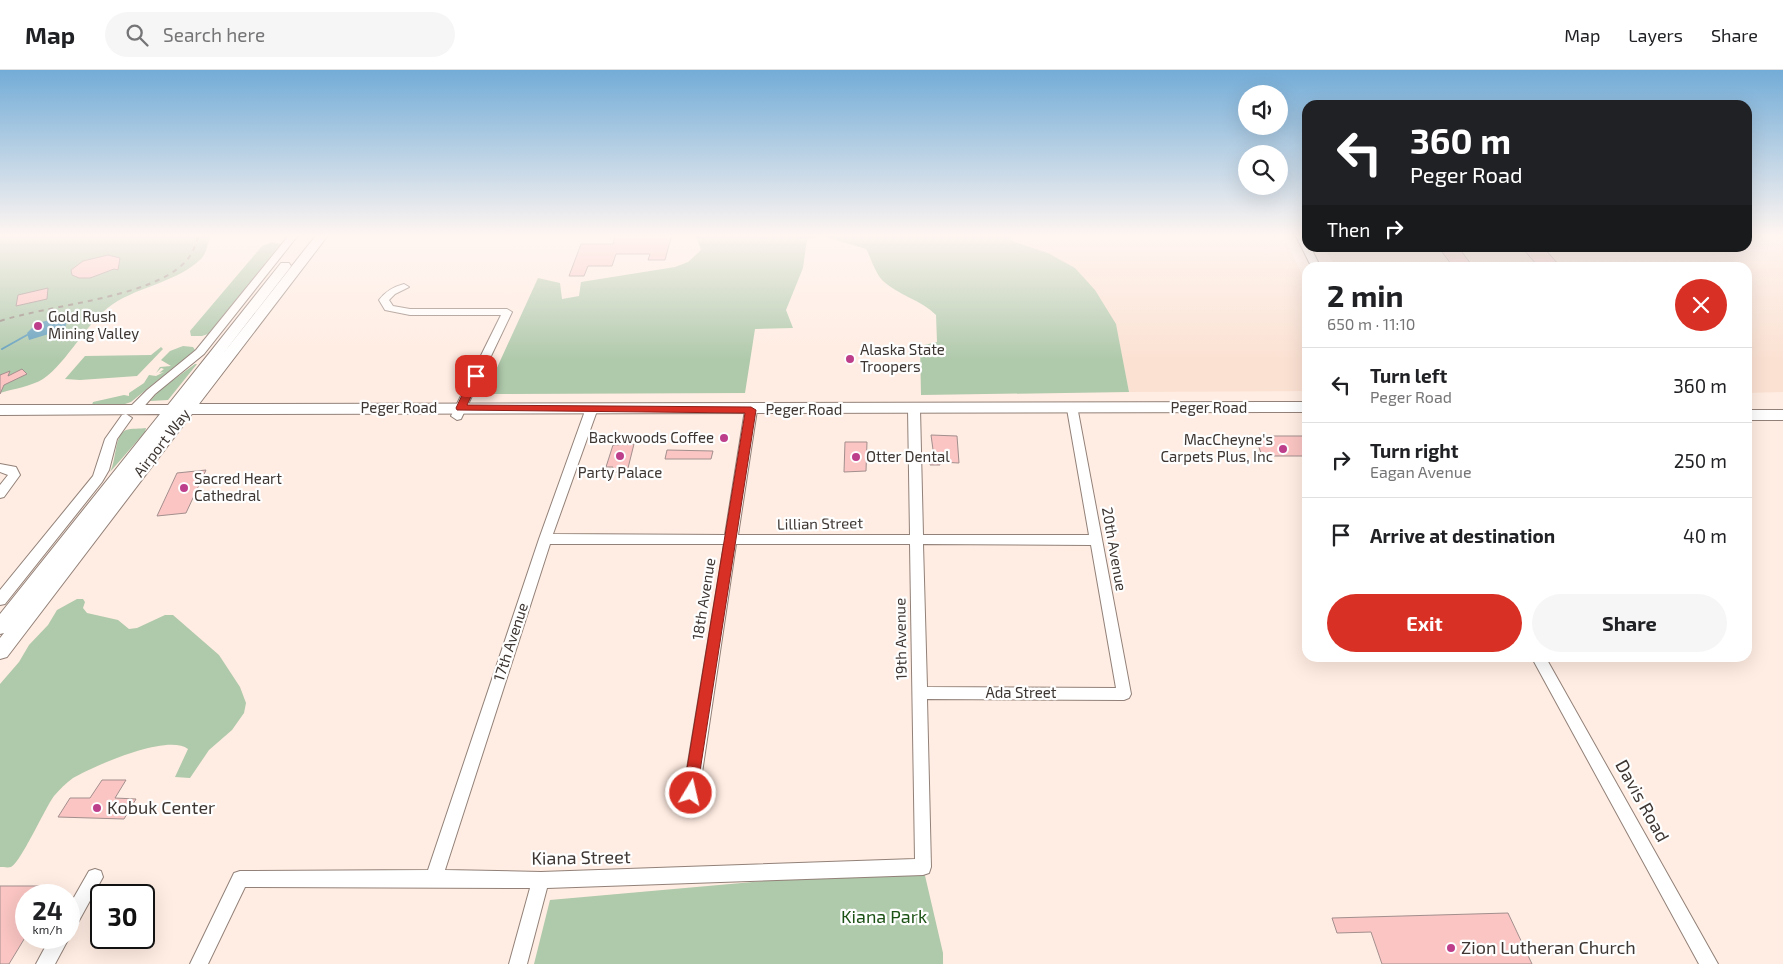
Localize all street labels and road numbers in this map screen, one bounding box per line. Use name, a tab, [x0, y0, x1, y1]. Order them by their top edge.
street label: Peger Road	[361, 398, 437, 416]
street label: Peger Road	[1171, 398, 1247, 416]
street label: Peger Road	[766, 400, 842, 418]
street label: Airport Way	[129, 405, 193, 480]
street label: 20th Avenue	[1099, 505, 1131, 592]
street label: Lillian Street	[777, 513, 863, 533]
street label: 18th Avenue	[688, 557, 718, 641]
street label: 19th Avenue	[890, 598, 910, 680]
street label: 17th Avenue	[489, 600, 531, 683]
street label: Ada Street	[985, 683, 1057, 701]
street label: Davis Road	[1611, 756, 1674, 845]
street label: Kiana Street	[531, 845, 631, 869]

